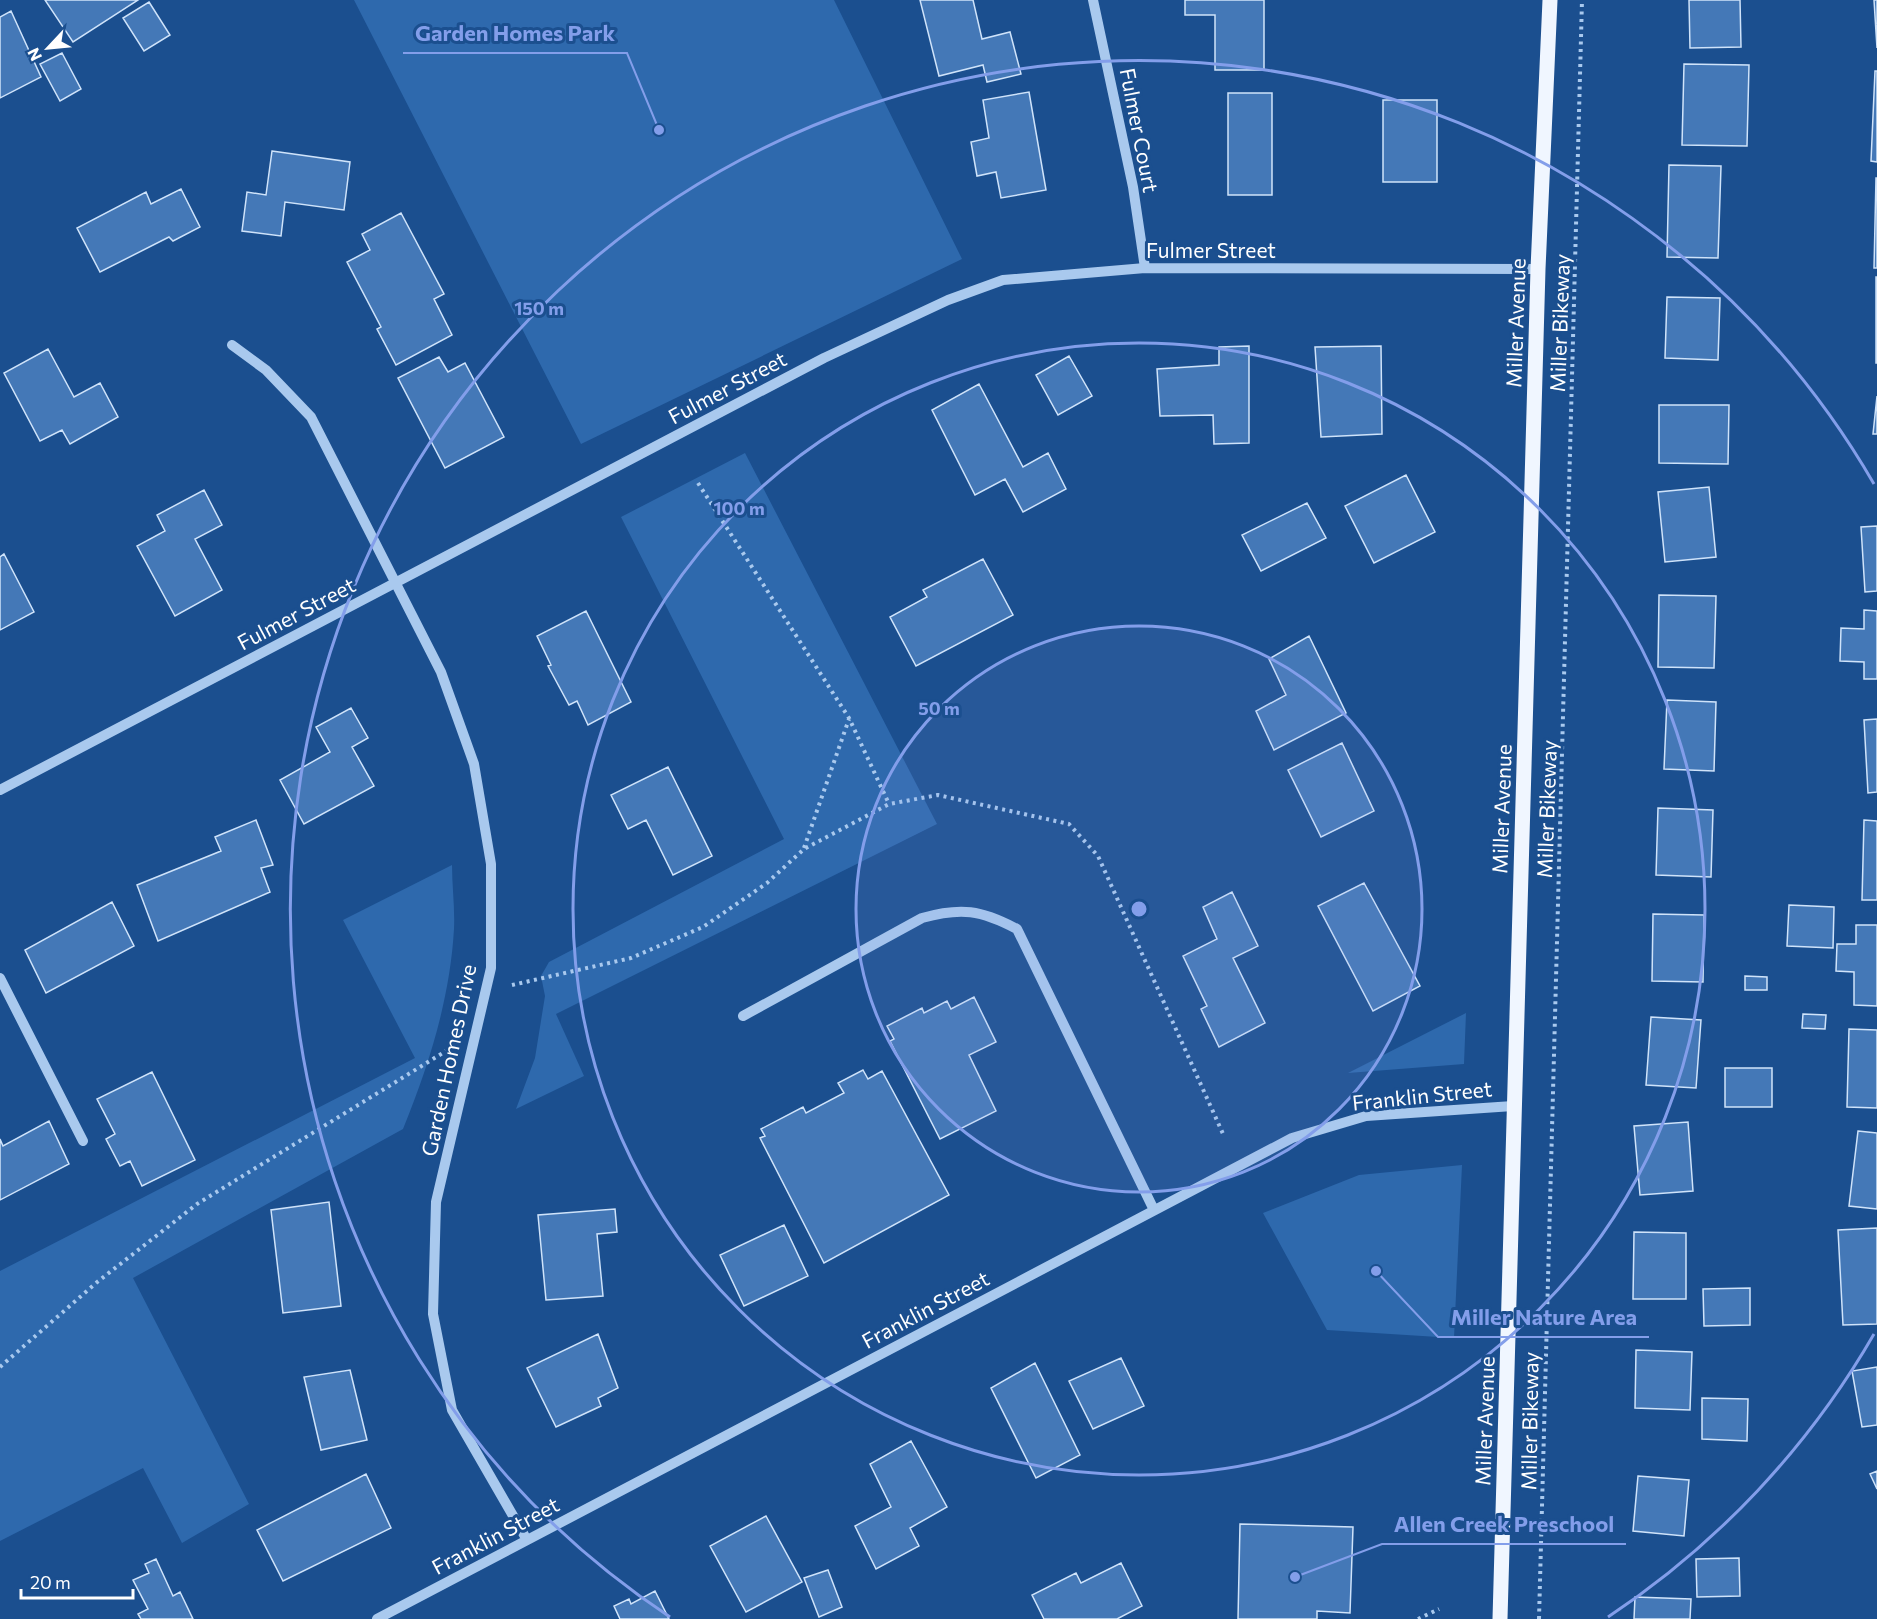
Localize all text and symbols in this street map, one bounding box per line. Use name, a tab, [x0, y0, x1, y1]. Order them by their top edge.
callout: Garden Homes Park	[403, 13, 627, 53]
north arrow	[18, 18, 78, 78]
text: Garden Homes Park	[415, 19, 615, 46]
text: N	[23, 45, 45, 64]
street label: Fulmer Court	[1116, 66, 1164, 194]
street label: Fulmer Street	[1146, 237, 1276, 262]
street label: Miller Bikeway	[1544, 253, 1574, 393]
street label: Miller Avenue	[1500, 258, 1530, 388]
text: 150 m	[514, 297, 564, 319]
street label: Fulmer Street	[664, 345, 790, 429]
text: 100 m	[713, 497, 765, 519]
street label: Fulmer Street	[233, 571, 359, 655]
text: 50 m	[918, 697, 960, 719]
street label: Miller Bikeway	[1531, 739, 1561, 879]
street label: Miller Avenue	[1486, 744, 1516, 874]
centre of rings	[1129, 899, 1149, 919]
street label: Garden Homes Drive	[415, 962, 481, 1158]
street label: Franklin Street	[1351, 1075, 1493, 1115]
street label: Franklin Street	[857, 1265, 993, 1353]
callout: Miller Nature Area	[1438, 1297, 1649, 1337]
text: Miller Nature Area	[1451, 1303, 1637, 1330]
street label: Miller Bikeway	[1515, 1351, 1543, 1490]
street label: Miller Avenue	[1469, 1356, 1499, 1486]
street label: Franklin Street	[427, 1491, 563, 1579]
callout: Allen Creek Preschool	[1382, 1504, 1626, 1544]
text: Allen Creek Preschool	[1394, 1510, 1614, 1537]
scale bar	[21, 1562, 134, 1600]
text: 20 m	[30, 1571, 71, 1593]

